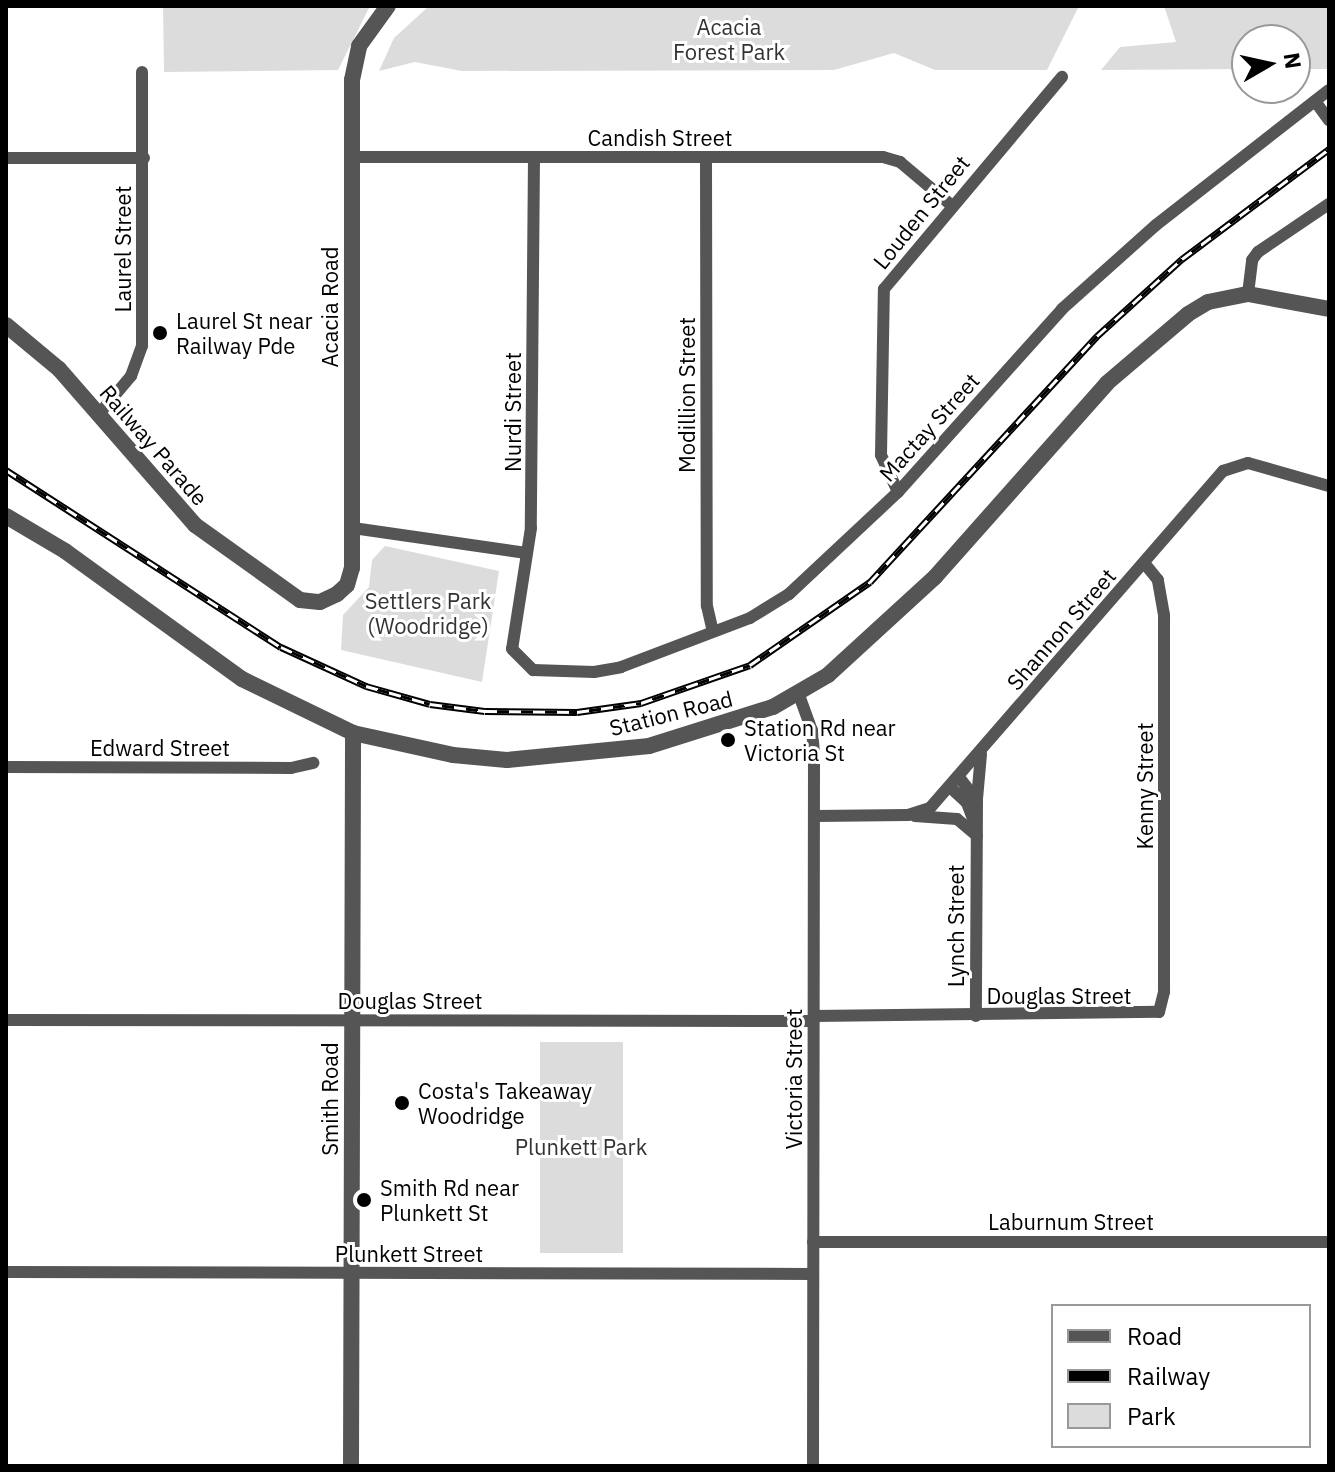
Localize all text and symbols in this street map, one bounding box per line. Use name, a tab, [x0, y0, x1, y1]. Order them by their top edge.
park label: Acacia Forest Park	[673, 13, 785, 64]
north arrow	[1231, 24, 1311, 104]
text: N	[1278, 50, 1309, 71]
street label: Candish Street	[588, 125, 732, 151]
street label: Louden Street	[867, 150, 975, 274]
street label: Laurel Street	[110, 186, 136, 312]
street label: Acacia Road	[317, 247, 343, 367]
place label: Laurel St near Railway Pde	[176, 307, 313, 358]
street label: Modillion Street	[674, 317, 700, 473]
marker: Laurel St near Railway Pde	[151, 324, 169, 342]
street label: Nurdi Street	[500, 352, 526, 472]
street label: Mactay Street	[874, 367, 984, 487]
street label: Railway Parade	[95, 379, 213, 511]
street label: Shannon Street	[1001, 563, 1121, 695]
park label: Settlers Park (Woodridge)	[365, 587, 491, 638]
street label: Station Road	[607, 685, 735, 741]
place label: Station Rd near Victoria St	[744, 714, 896, 766]
street label: Kenny Street	[1132, 723, 1158, 849]
marker: Station Rd near Victoria St	[719, 731, 737, 749]
street label: Edward Street	[90, 735, 230, 761]
street label: Lynch Street	[943, 865, 969, 987]
street label: Douglas Street	[986, 983, 1132, 1009]
street label: Douglas Street	[337, 988, 483, 1014]
street label: Victoria Street	[781, 1009, 807, 1149]
street label: Smith Road	[317, 1042, 343, 1156]
place label: Costa's Takeaway Woodridge	[418, 1077, 592, 1128]
marker: Costa's Takeaway Woodridge	[393, 1094, 411, 1112]
park label: Plunkett Park	[515, 1134, 647, 1160]
place label: Smith Rd near Plunkett St	[380, 1174, 519, 1226]
marker: Smith Rd near Plunkett St	[355, 1191, 373, 1209]
street label: Laburnum Street	[988, 1209, 1154, 1235]
street label: Plunkett Street	[335, 1241, 483, 1267]
legend	[1051, 1304, 1311, 1448]
text: Road	[1127, 1320, 1182, 1352]
text: Railway	[1127, 1360, 1210, 1392]
text: Park	[1127, 1400, 1176, 1432]

